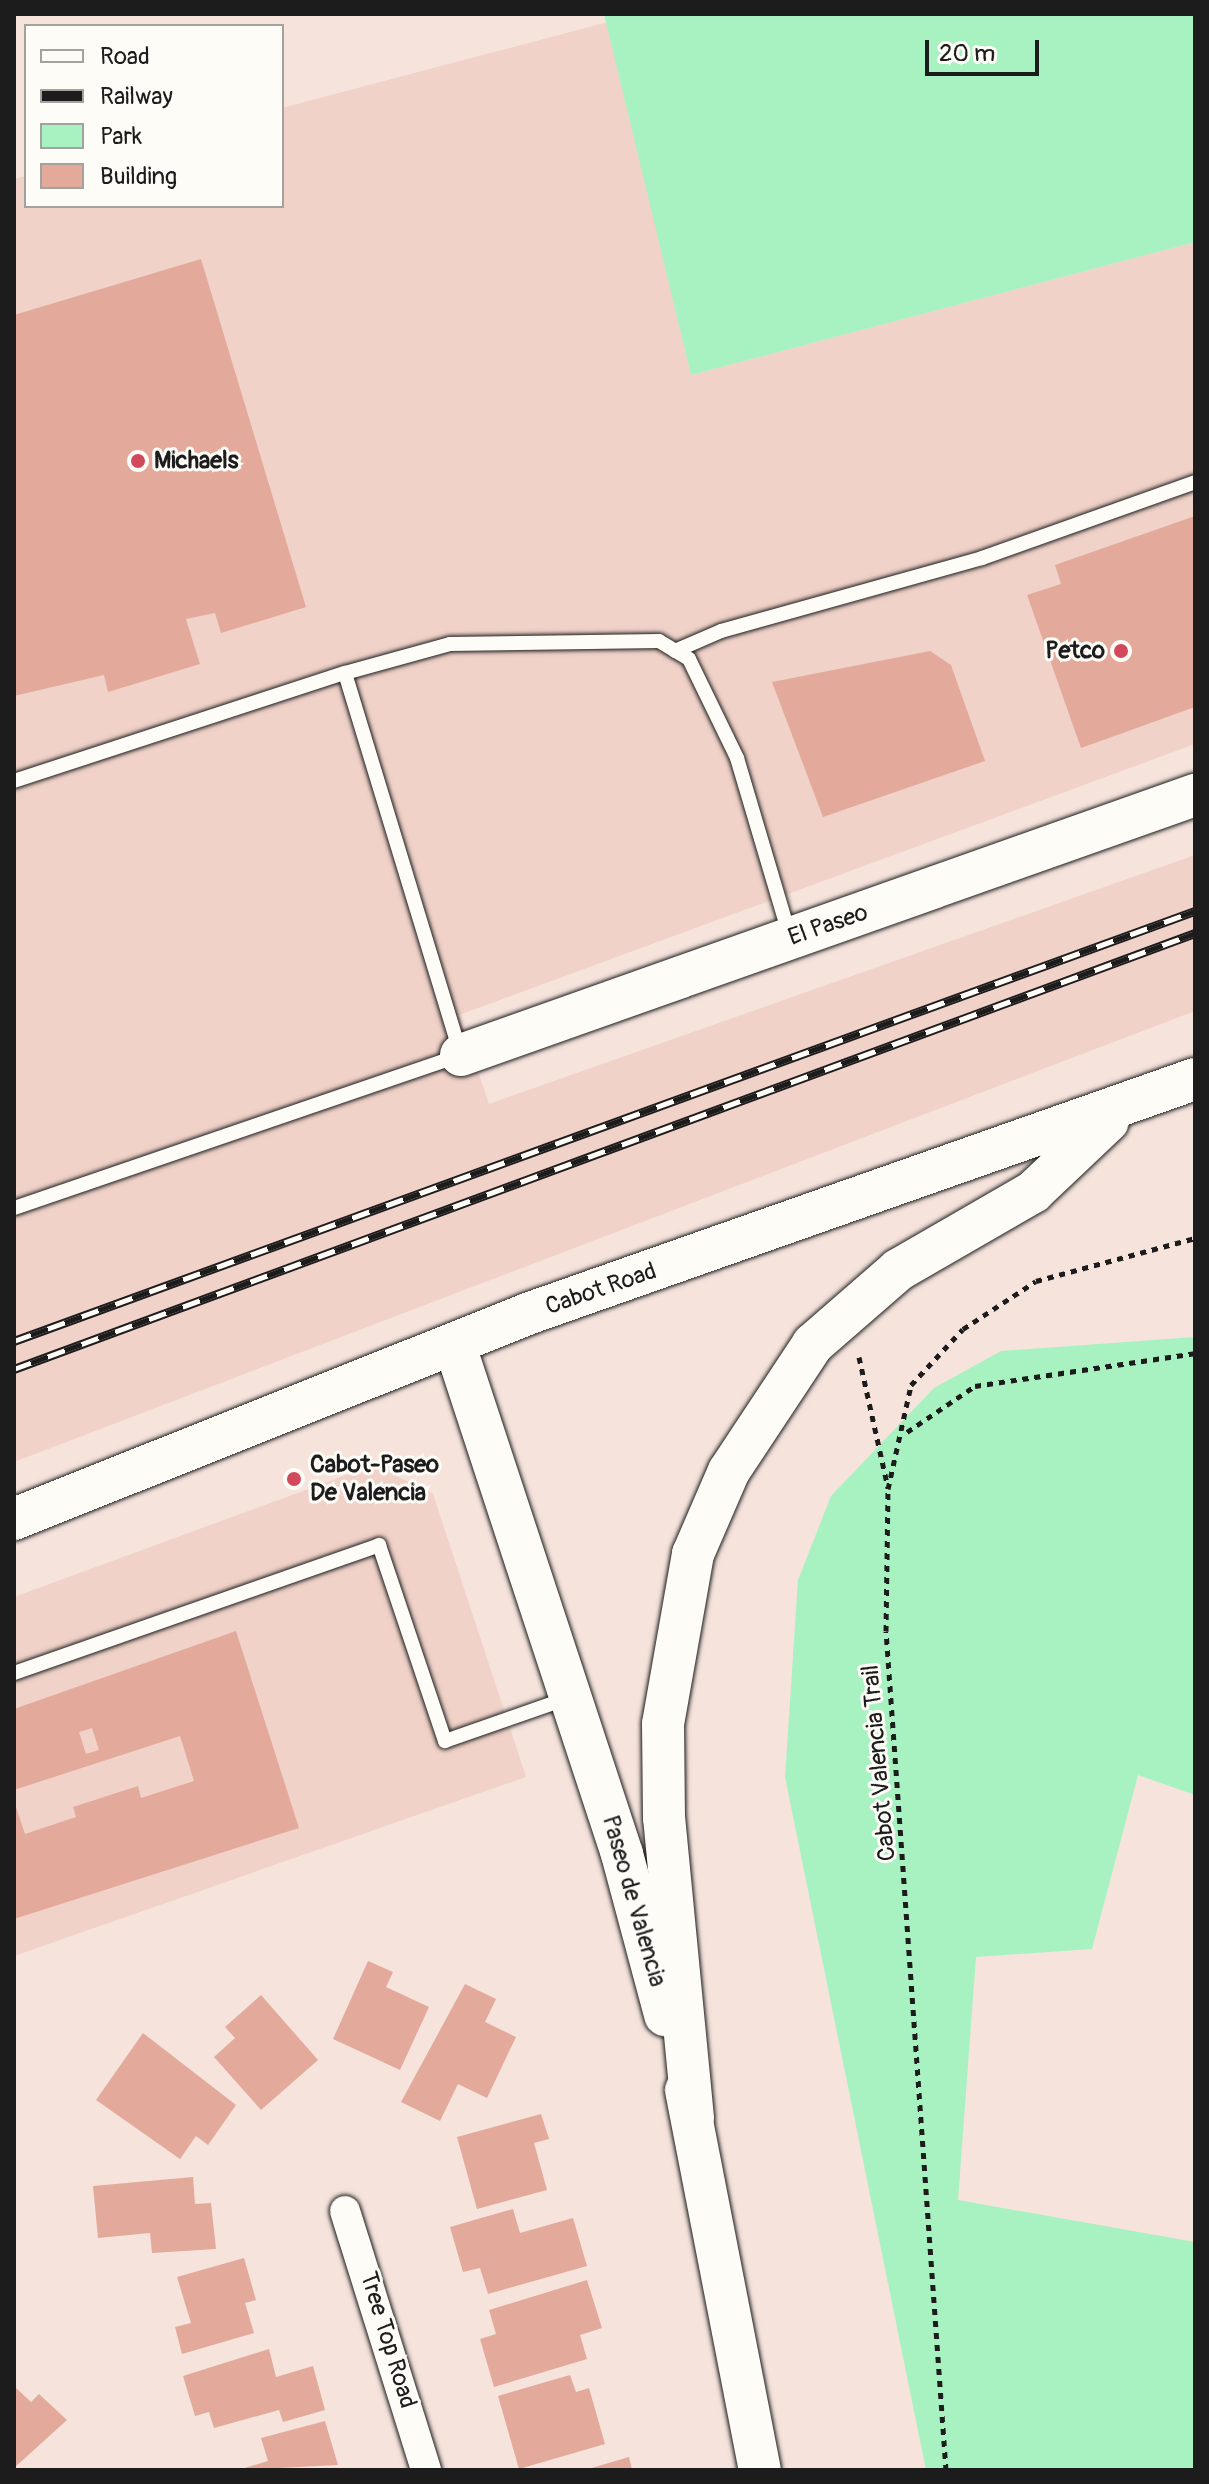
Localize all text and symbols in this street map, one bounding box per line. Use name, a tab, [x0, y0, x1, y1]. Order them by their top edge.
legend	[24, 24, 284, 208]
scale bar	[929, 24, 1043, 74]
text: 20 m	[939, 39, 995, 68]
text: Road	[100, 42, 150, 71]
text: Railway	[100, 82, 173, 111]
text: Park	[100, 122, 142, 151]
text: Building	[100, 162, 177, 191]
place label: Michaels	[154, 447, 238, 475]
marker: Michaels	[129, 452, 147, 470]
place label: Petco	[1045, 637, 1105, 665]
marker: Petco	[1112, 642, 1130, 660]
street label: El Paseo	[784, 898, 872, 952]
street label: Cabot Road	[542, 1257, 660, 1321]
place label: Cabot-Paseo De Valencia	[310, 1451, 439, 1507]
marker: Cabot-Paseo De Valencia	[285, 1470, 303, 1488]
street label: Cabot Valencia Trail	[856, 1664, 902, 1862]
street label: Paseo de Valencia	[596, 1812, 672, 1990]
street label: Tree Top Road	[354, 2268, 422, 2412]

